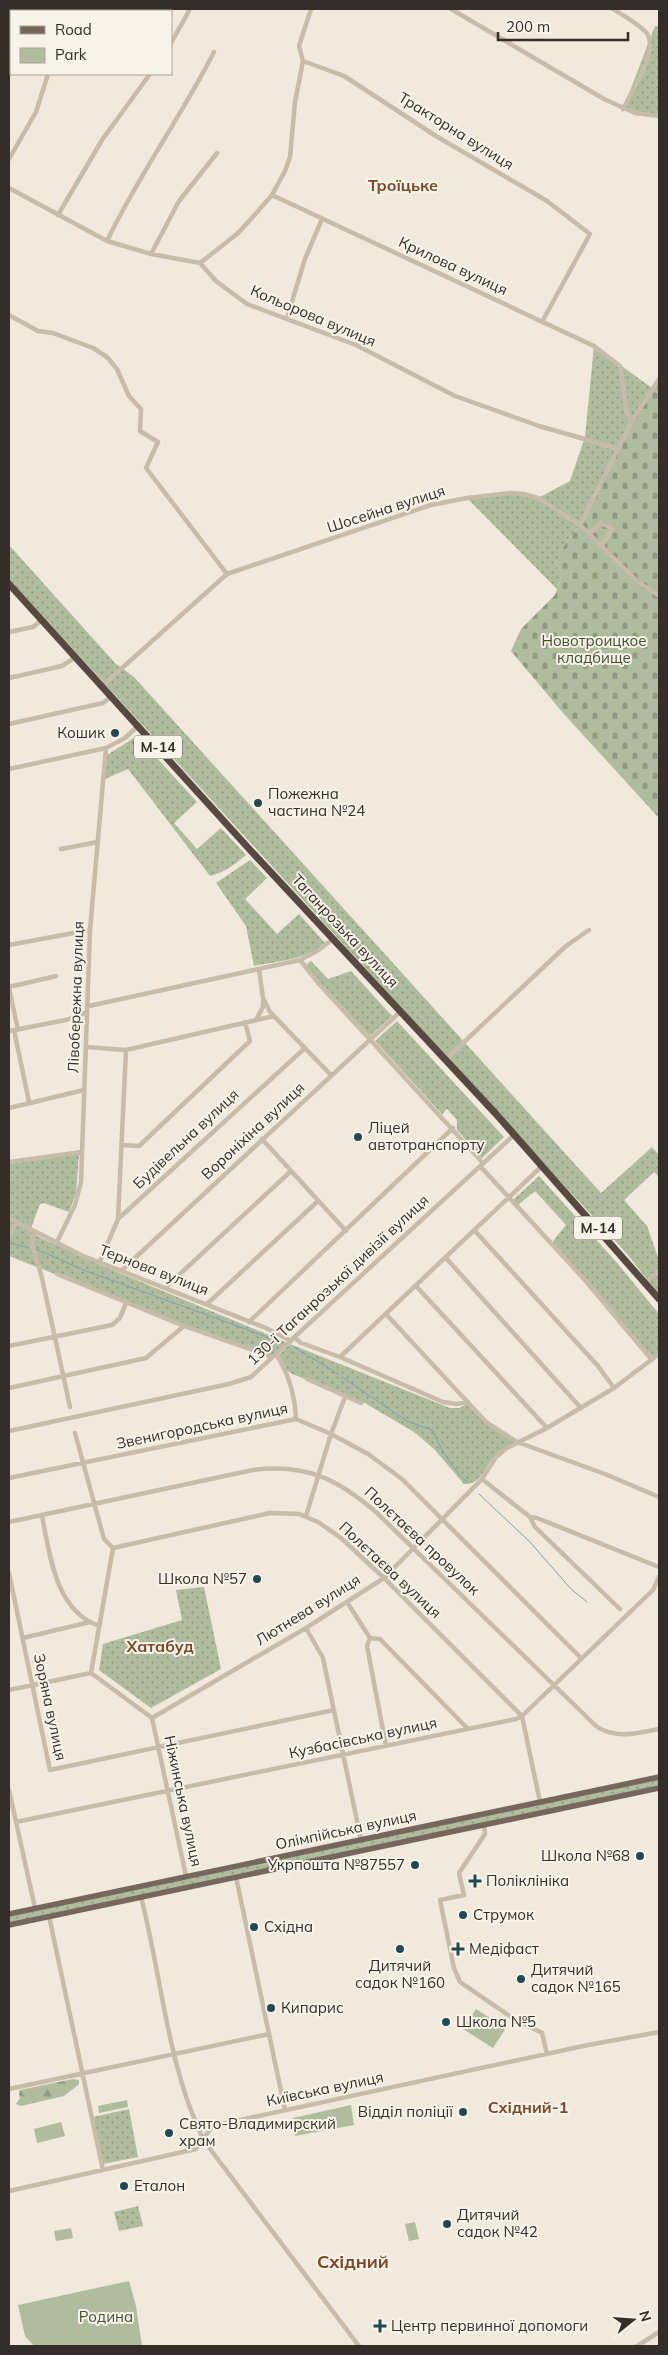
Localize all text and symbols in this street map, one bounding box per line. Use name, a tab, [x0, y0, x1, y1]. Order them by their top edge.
legend	[10, 10, 172, 75]
scale bar	[498, 10, 628, 42]
text: 200 m	[506, 17, 550, 36]
text: Road	[55, 20, 92, 39]
text: Park	[55, 45, 87, 64]
street label: Тракторна вулиця	[395, 88, 517, 174]
district label: Троїцьке	[368, 175, 438, 195]
street label: Крилова вулиця	[396, 232, 511, 299]
street label: Кольорова вулиця	[248, 281, 379, 351]
street label: Шосейна вулиця	[324, 480, 447, 537]
park label: Новотроицкое кладбище	[541, 631, 647, 667]
place label: Кошик	[57, 723, 106, 742]
marker: Кошик	[109, 727, 121, 739]
road number: М-14	[134, 736, 182, 759]
place label: Пожежна частина №24	[268, 784, 365, 820]
marker: Пожежна частина №24	[252, 797, 264, 809]
street label: Таганрозька вулиця	[288, 870, 403, 991]
street label: Лівобережна вулиця	[63, 921, 88, 1073]
street label: Вороніхіна вулиця	[197, 1078, 308, 1183]
street label: Будівельна вулиця	[129, 1085, 243, 1193]
place label: Ліцей автотранспорту	[368, 1118, 485, 1154]
marker: Ліцей автотранспорту	[352, 1131, 364, 1143]
street label: 130-ї Таганрозької дивізії вулиця	[243, 1190, 432, 1369]
road number: М-14	[574, 1216, 622, 1240]
street label: Тернова вулиця	[97, 1240, 212, 1299]
street label: Звенигородська вулиця	[114, 1398, 289, 1453]
street label: Полєтаєва провулок	[361, 1482, 485, 1600]
street label: Полєтаєва вулиця	[335, 1517, 446, 1622]
place label: Школа №57	[158, 1569, 247, 1588]
street label: Лютнева вулиця	[252, 1570, 364, 1649]
marker: Школа №57	[251, 1573, 263, 1585]
district label: Хатабуд	[125, 1636, 194, 1656]
street label: Зоряна вулиця	[30, 1652, 71, 1762]
street label: Кузбасівська вулиця	[287, 1713, 439, 1762]
street label: Ніжинська вулиця	[160, 1734, 207, 1868]
street label: Олімпійська вулиця	[274, 1805, 418, 1854]
place label: Школа №68	[541, 1846, 630, 1865]
marker: Школа №68	[634, 1850, 646, 1862]
place label: Укрпошта №87557	[267, 1855, 405, 1874]
marker: Укрпошта №87557	[409, 1859, 421, 1871]
place label: Поліклініка	[486, 1871, 569, 1890]
marker: Поліклініка	[468, 1874, 482, 1888]
place label: Струмок	[473, 1905, 535, 1924]
marker: Струмок	[457, 1909, 469, 1921]
place label: Східна	[264, 1917, 313, 1936]
marker: Східна	[248, 1921, 260, 1933]
place label: Медіфаст	[469, 1939, 539, 1958]
marker: Медіфаст	[451, 1942, 465, 1956]
marker: Дитячий садок №160	[394, 1943, 406, 1955]
place label: Дитячий садок №160	[355, 1956, 445, 1992]
place label: Дитячий садок №165	[531, 1960, 621, 1996]
marker: Дитячий садок №165	[515, 1973, 527, 1985]
place label: Кипарис	[281, 1998, 344, 2017]
marker: Кипарис	[265, 2002, 277, 2014]
place label: Школа №5	[456, 2012, 536, 2031]
marker: Школа №5	[440, 2016, 452, 2028]
street label: Київська вулиця	[265, 2067, 385, 2110]
district label: Східний-1	[488, 2097, 568, 2117]
place label: Відділ поліції	[358, 2102, 453, 2121]
marker: Відділ поліції	[457, 2106, 469, 2118]
place label: Свято-Владимирский храм	[179, 2114, 336, 2150]
marker: Свято-Владимирский храм	[163, 2127, 175, 2139]
place label: Еталон	[134, 2176, 185, 2195]
marker: Еталон	[118, 2180, 130, 2192]
place label: Дитячий садок №42	[457, 2205, 538, 2241]
marker: Дитячий садок №42	[441, 2218, 453, 2230]
district label: Східний	[317, 2250, 389, 2273]
north arrow	[608, 2295, 658, 2345]
park label: Родина	[79, 2307, 133, 2326]
text: N	[635, 2309, 656, 2324]
place label: Центр первинної допомоги	[391, 2316, 588, 2335]
marker: Центр первинної допомоги	[373, 2319, 387, 2333]

